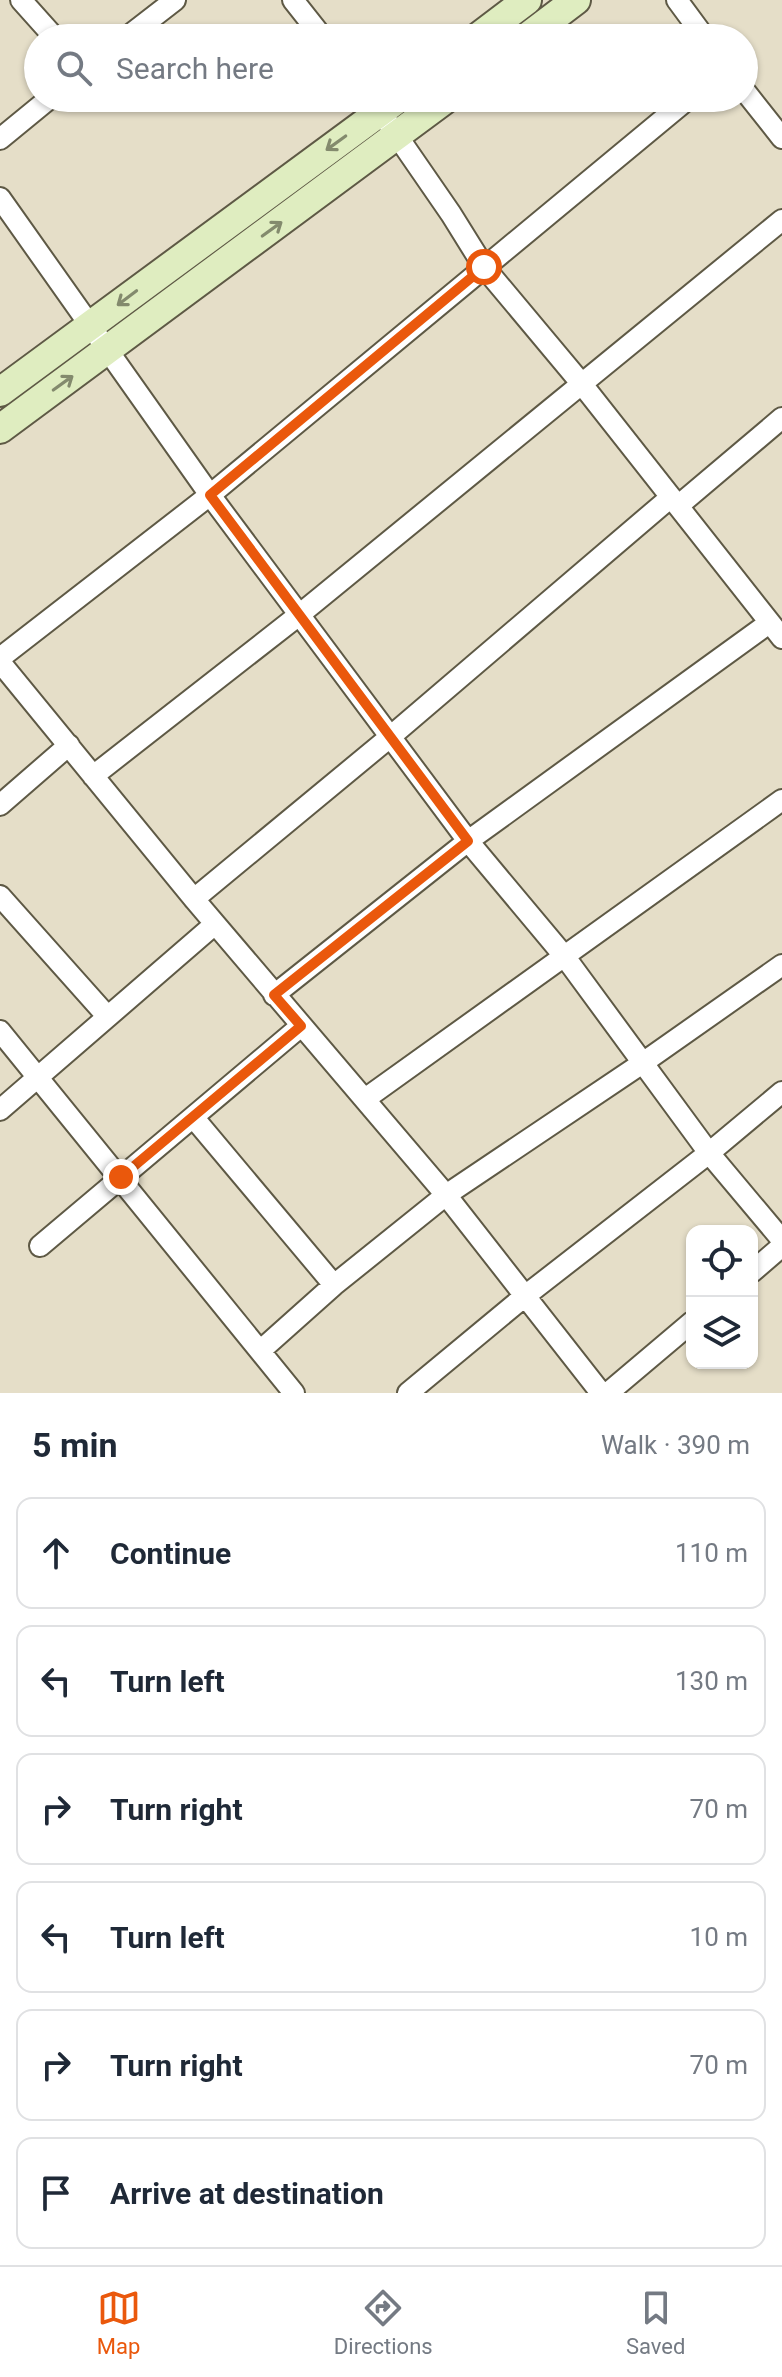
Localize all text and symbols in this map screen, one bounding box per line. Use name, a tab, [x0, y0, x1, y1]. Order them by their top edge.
search box	[24, 24, 758, 112]
icon: search	[52, 46, 96, 90]
text: Search here	[116, 51, 274, 86]
one-way arrow	[325, 135, 347, 152]
one-way arrow	[261, 220, 282, 237]
route start	[466, 249, 502, 285]
one-way arrow	[117, 290, 138, 307]
one-way arrow	[52, 375, 73, 392]
route end	[103, 1159, 139, 1195]
map controls	[686, 1225, 758, 1369]
button: locate	[686, 1225, 758, 1297]
button: layers	[686, 1297, 758, 1369]
text: 5 min	[32, 1425, 117, 1465]
text: Walk · 390 m	[601, 1430, 750, 1460]
icon: ahead	[34, 1531, 78, 1575]
text: Continue	[110, 1536, 231, 1571]
text: 110 m	[675, 1538, 748, 1568]
icon: left	[34, 1659, 78, 1703]
text: Turn left	[110, 1664, 225, 1699]
text: 130 m	[675, 1666, 748, 1696]
icon: right	[34, 1787, 78, 1831]
text: Turn right	[110, 1792, 243, 1827]
text: 70 m	[690, 1794, 748, 1824]
icon: left	[34, 1915, 78, 1959]
text: Turn left	[110, 1920, 225, 1955]
text: 10 m	[690, 1922, 748, 1952]
icon: right	[34, 2043, 78, 2087]
text: Turn right	[110, 2048, 243, 2083]
text: 70 m	[690, 2050, 748, 2080]
icon: arrive	[34, 2171, 78, 2215]
text: Arrive at destination	[110, 2176, 384, 2211]
tab: Map	[97, 2286, 141, 2359]
tab: Directions	[334, 2286, 433, 2359]
tab: Saved	[626, 2286, 685, 2359]

